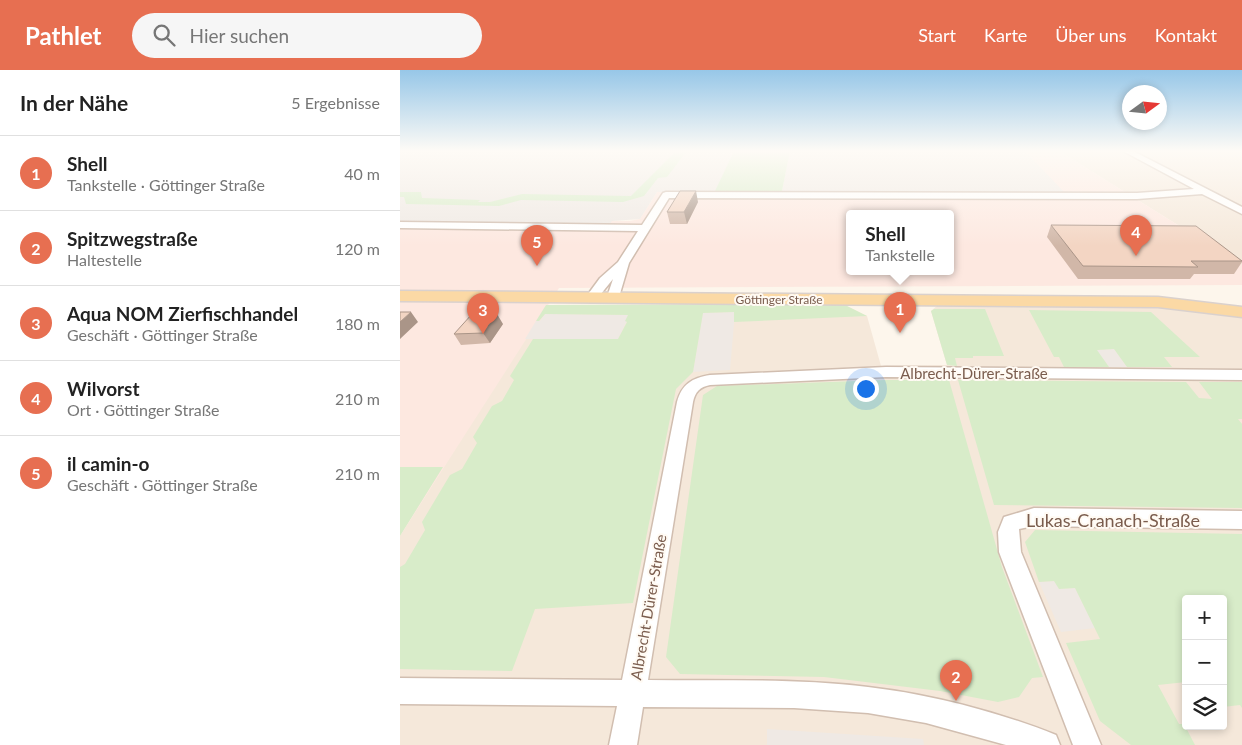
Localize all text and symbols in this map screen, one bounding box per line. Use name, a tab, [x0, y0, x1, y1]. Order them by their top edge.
search box	[132, 13, 482, 58]
text: Pathlet	[25, 21, 102, 50]
icon: search	[150, 21, 178, 49]
text: Hier suchen	[190, 24, 289, 47]
text: Start	[918, 24, 956, 46]
text: Karte	[984, 24, 1027, 46]
text: Über uns	[1055, 24, 1127, 46]
text: Kontakt	[1155, 24, 1217, 46]
north arrow	[1122, 85, 1167, 130]
text: In der Nähe	[20, 90, 128, 115]
text: 5 Ergebnisse	[291, 93, 380, 112]
text: Shell	[67, 152, 108, 175]
text: 1	[31, 164, 41, 183]
text: 40 m	[344, 164, 380, 183]
text: Tankstelle · Göttinger Straße	[67, 175, 265, 194]
popup	[846, 210, 954, 275]
pin: 4	[1120, 215, 1152, 256]
text: Shell	[865, 222, 906, 245]
pin: 5	[521, 225, 553, 266]
text: Spitzwegstraße	[67, 227, 198, 250]
text: 2	[31, 239, 41, 258]
text: 120 m	[335, 239, 380, 258]
text: Tankstelle	[865, 245, 935, 264]
text: Haltestelle	[67, 250, 142, 269]
street label: Göttinger Straße	[736, 292, 823, 307]
pin: 1	[884, 292, 916, 333]
pin: 3	[467, 293, 499, 334]
text: Aqua NOM Zierfischhandel	[67, 302, 298, 325]
text: 3	[31, 314, 41, 333]
text: 180 m	[335, 314, 380, 333]
text: Geschäft · Göttinger Straße	[67, 325, 258, 344]
street label: Albrecht-Dürer-Straße	[900, 364, 1048, 382]
your location	[853, 376, 879, 402]
text: Wilvorst	[67, 377, 140, 400]
text: 4	[31, 389, 41, 408]
text: 210 m	[335, 389, 380, 408]
text: Ort · Göttinger Straße	[67, 400, 220, 419]
text: il camin-o	[67, 452, 149, 475]
text: 5	[31, 464, 41, 483]
text: 210 m	[335, 464, 380, 483]
text: Geschäft · Göttinger Straße	[67, 475, 258, 494]
street label: Lukas-Cranach-Straße	[1026, 509, 1200, 531]
street label: Albrecht-Dürer-Straße	[626, 533, 670, 681]
map controls	[1182, 595, 1227, 730]
button: +	[1182, 595, 1227, 640]
button: −	[1182, 640, 1227, 685]
pin: 2	[940, 660, 972, 701]
button: layers	[1182, 685, 1227, 730]

